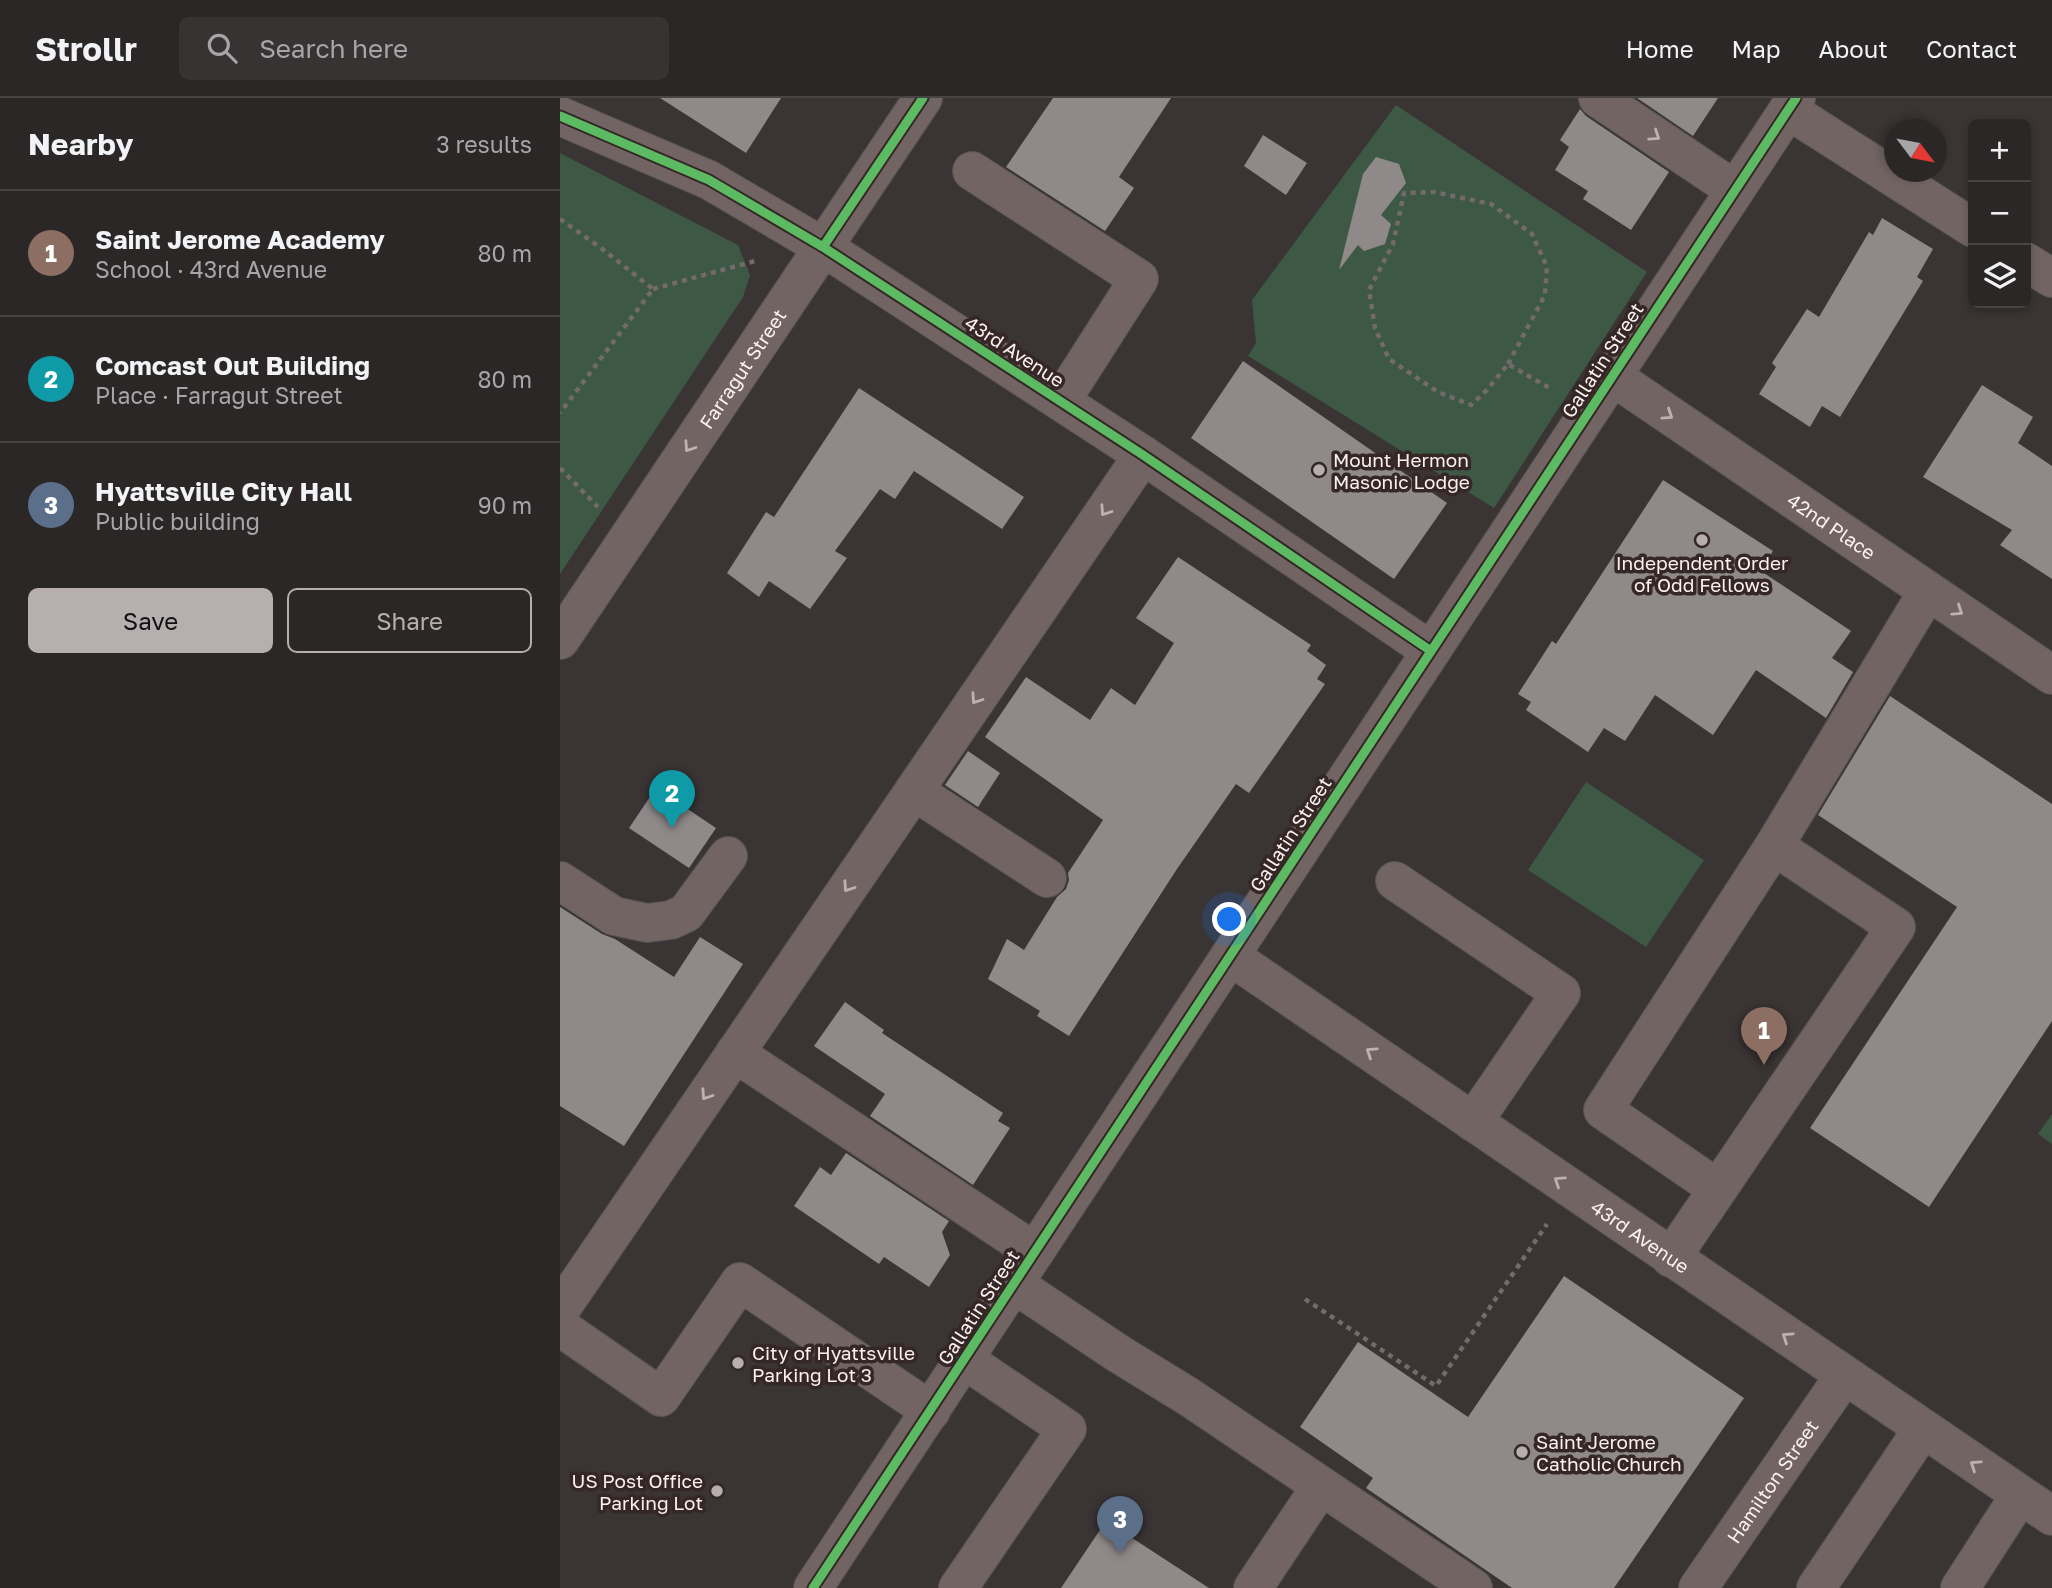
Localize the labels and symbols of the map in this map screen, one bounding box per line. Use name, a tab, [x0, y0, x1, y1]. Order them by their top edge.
north arrow	[1884, 119, 1947, 182]
one-way arrow	[1647, 128, 1660, 140]
street label: Gallatin Street	[1556, 298, 1648, 422]
street label: Farragut Street	[694, 304, 790, 432]
street label: 43rd Avenue	[961, 310, 1069, 392]
one-way arrow	[1661, 407, 1674, 420]
one-way arrow	[684, 439, 697, 452]
place label: Mount Hermon Masonic Lodge	[1333, 448, 1470, 493]
marker: Mount Hermon Masonic Lodge	[1311, 462, 1327, 478]
street label: 42nd Place	[1784, 487, 1880, 564]
one-way arrow	[1100, 504, 1113, 517]
marker: Independent Order of Odd Fellows	[1694, 532, 1710, 548]
place label: Independent Order of Odd Fellows	[1616, 551, 1789, 596]
one-way arrow	[1950, 603, 1963, 615]
one-way arrow	[972, 691, 985, 704]
pin: 2	[649, 770, 695, 828]
street label: Gallatin Street	[1244, 772, 1336, 896]
one-way arrow	[844, 879, 856, 892]
your location	[1212, 902, 1246, 936]
pin: 1	[1741, 1007, 1787, 1065]
one-way arrow	[1366, 1048, 1379, 1060]
one-way arrow	[702, 1087, 714, 1100]
one-way arrow	[1553, 1176, 1566, 1189]
street label: 43rd Avenue	[1587, 1194, 1694, 1277]
street label: Gallatin Street	[932, 1245, 1024, 1369]
one-way arrow	[1782, 1333, 1795, 1345]
place label: City of Hyattsville Parking Lot 3	[752, 1341, 915, 1386]
marker: City of Hyattsville Parking Lot 3	[730, 1355, 746, 1371]
street label: Hamilton Street	[1721, 1415, 1822, 1547]
place label: Saint Jerome Catholic Church	[1536, 1430, 1682, 1475]
marker: Saint Jerome Catholic Church	[1514, 1444, 1530, 1460]
one-way arrow	[1970, 1460, 1983, 1473]
place label: US Post Office Parking Lot	[572, 1469, 703, 1514]
marker: US Post Office Parking Lot	[709, 1483, 725, 1499]
pin: 3	[1097, 1496, 1143, 1554]

